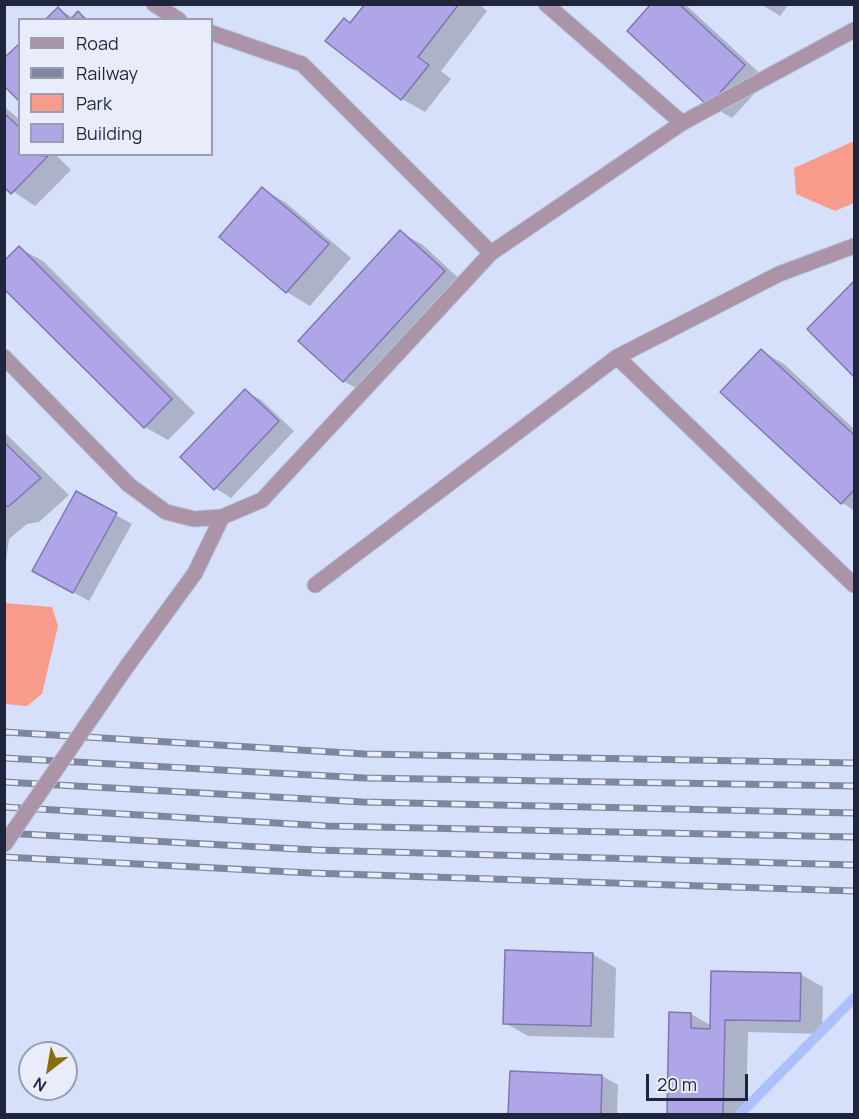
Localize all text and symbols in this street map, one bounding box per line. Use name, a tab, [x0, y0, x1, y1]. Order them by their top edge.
legend	[18, 18, 213, 156]
text: Road	[76, 31, 119, 55]
text: Railway	[76, 61, 138, 85]
text: Park	[76, 91, 112, 115]
text: Building	[76, 121, 142, 145]
north arrow	[18, 1041, 78, 1101]
scale bar	[649, 1062, 751, 1100]
text: N	[29, 1072, 50, 1097]
text: 20 m	[657, 1072, 697, 1096]

